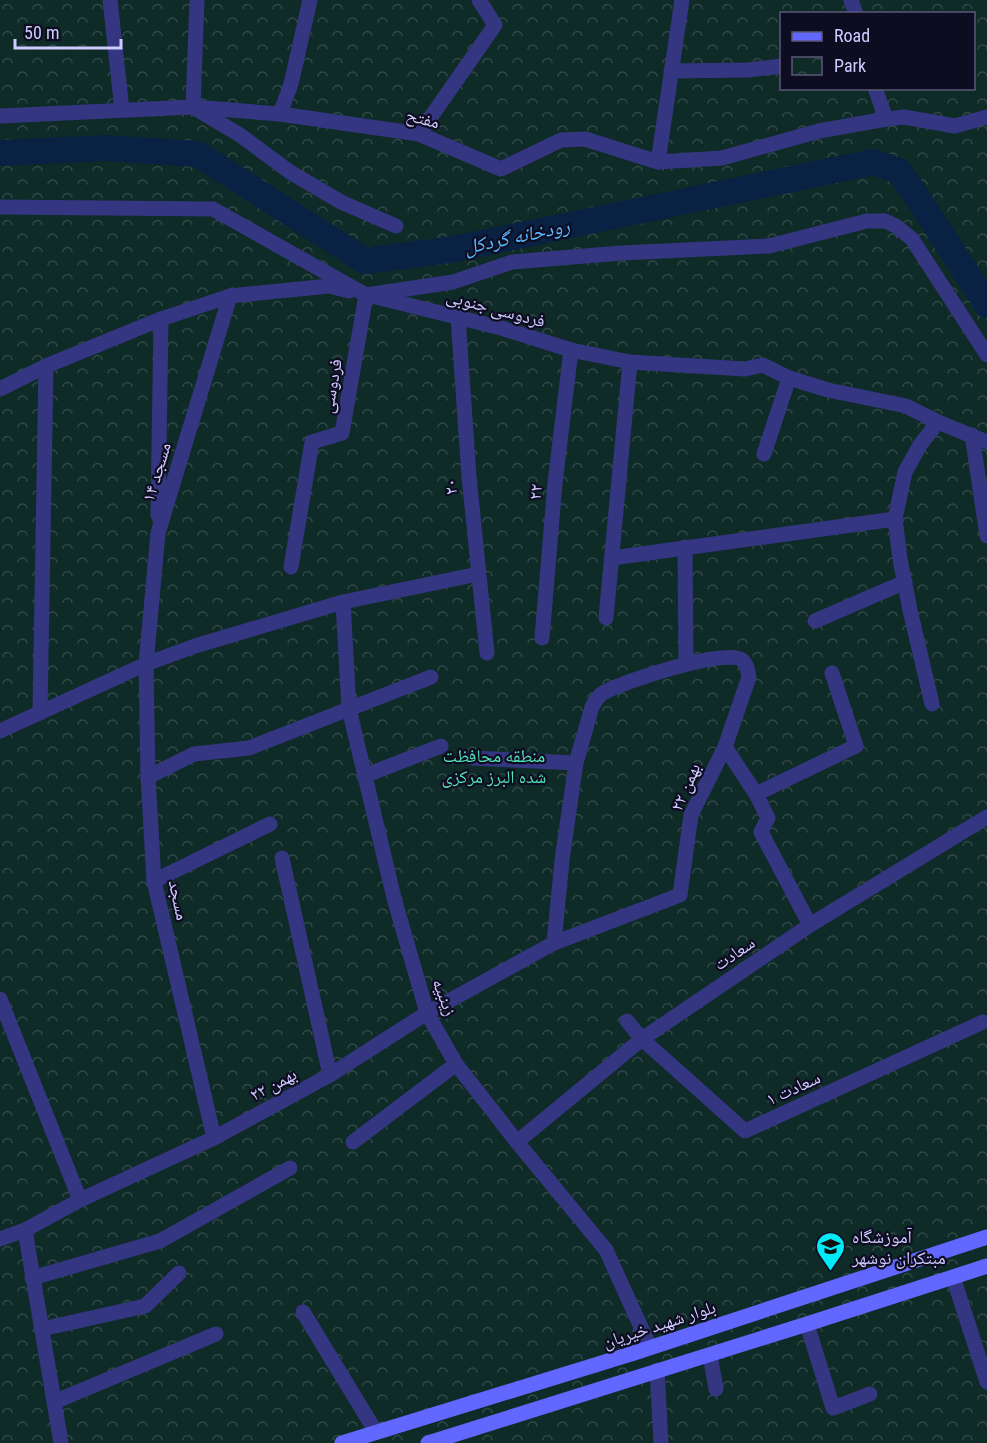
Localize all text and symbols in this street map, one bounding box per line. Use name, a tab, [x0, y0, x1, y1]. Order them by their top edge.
scale bar	[15, 12, 122, 50]
legend	[780, 12, 975, 90]
text: 50 m	[24, 22, 59, 43]
text: Road	[834, 25, 870, 46]
text: Park	[834, 55, 866, 76]
street label: مفتح	[404, 104, 442, 134]
water label: رودخانه گردکل	[462, 213, 572, 260]
street label: فردوسی جنوبی	[444, 285, 548, 332]
street label: فردوسی	[316, 357, 347, 415]
street label: مسجد ۱۴	[137, 440, 175, 504]
street label: ۲۰	[439, 478, 461, 496]
street label: ۲۲	[524, 483, 546, 501]
park label: منطقه محافظت شده البرز مرکزی	[442, 745, 546, 788]
street label: ۲۲ بهمن	[666, 760, 705, 815]
street label: مسجد	[164, 878, 193, 922]
street label: سعادت	[709, 932, 759, 974]
street label: زینبیه	[428, 975, 462, 1019]
street label: ۲۲ بهمن	[246, 1063, 301, 1106]
street label: سعادت ۱	[763, 1066, 823, 1110]
place label: آموزشگاه مبتکران نوشهر	[851, 1226, 946, 1269]
school or university icon: آموزشگاه مبتکران نوشهر	[815, 1230, 847, 1272]
street label: بلوار شهید خیریان	[600, 1296, 718, 1353]

